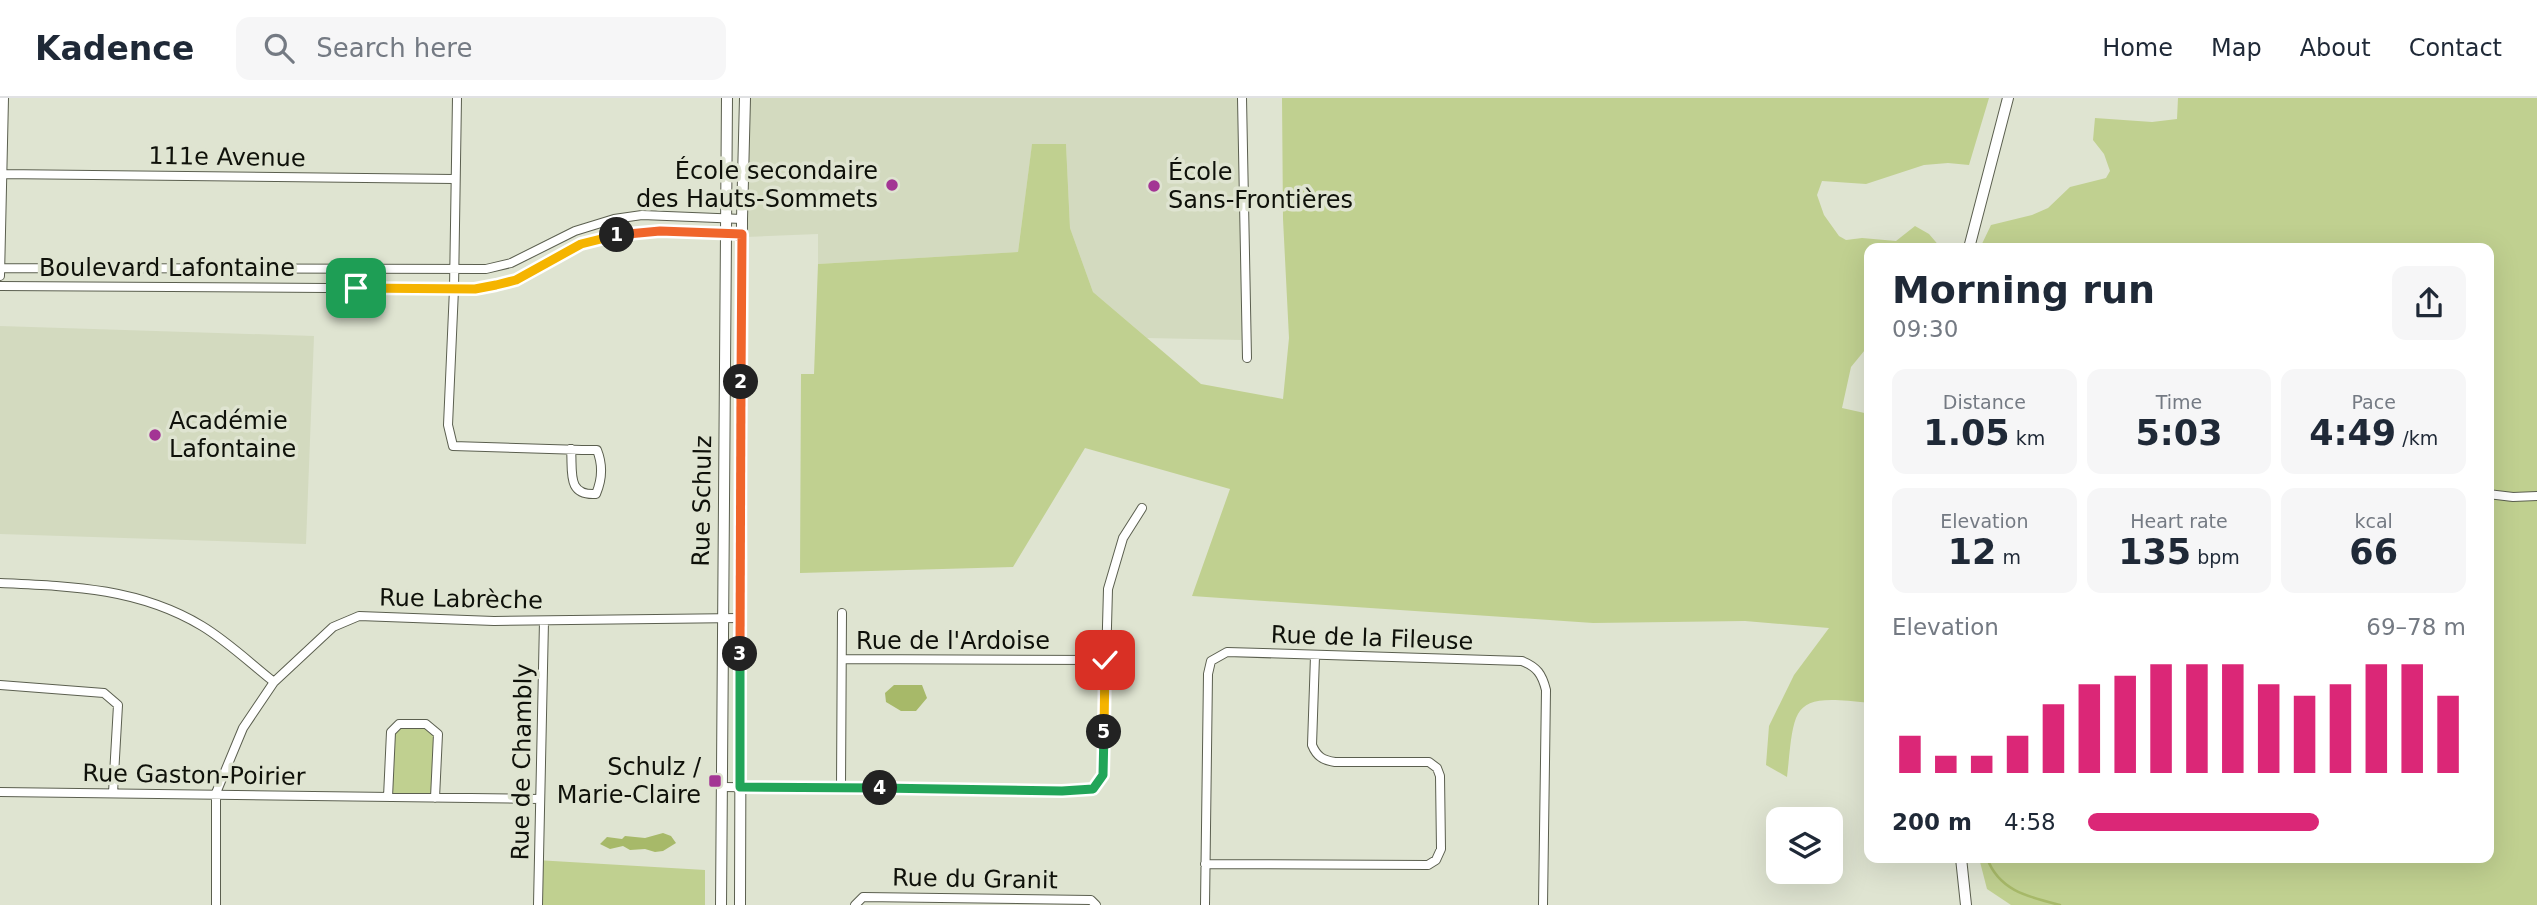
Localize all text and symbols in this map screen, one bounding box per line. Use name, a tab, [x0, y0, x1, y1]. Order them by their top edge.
search box	[236, 17, 726, 80]
text: Kadence	[35, 29, 194, 68]
icon: search	[260, 29, 298, 67]
text: Search here	[316, 33, 472, 63]
text: Home	[2102, 34, 2173, 62]
text: Map	[2211, 34, 2262, 62]
text: About	[2300, 34, 2371, 62]
text: Contact	[2409, 34, 2502, 62]
street label: 111e Avenue	[148, 142, 306, 172]
place label: École secondaire des Hauts-Sommets	[636, 156, 878, 213]
place label: École Sans-Frontières	[1168, 157, 1353, 214]
marker: École secondaire des Hauts-Sommets	[884, 177, 900, 193]
marker: École Sans-Frontières	[1146, 178, 1162, 194]
pin: 1	[600, 218, 634, 252]
text: 1	[610, 223, 623, 245]
street label: Boulevard Lafontaine	[39, 254, 295, 282]
pin	[326, 258, 386, 318]
button: share	[2392, 266, 2466, 340]
text: Morning run	[1892, 268, 2155, 312]
icon: arrive	[337, 269, 375, 307]
text: 09:30	[1892, 316, 1958, 342]
pin: 2	[724, 364, 758, 400]
text: 2	[734, 370, 747, 392]
text: Distance	[1943, 391, 2026, 413]
text: Time	[2156, 391, 2202, 413]
text: Pace	[2351, 391, 2396, 413]
place label: Académie Lafontaine	[169, 407, 296, 463]
text: 1.05	[1923, 413, 2010, 453]
text: 5:03	[2135, 413, 2223, 453]
text: 4:49	[2309, 413, 2396, 453]
marker: Académie Lafontaine	[147, 427, 163, 443]
text: km	[2010, 427, 2045, 449]
text: /km	[2396, 427, 2438, 449]
street label: Rue Schulz	[687, 435, 717, 567]
text: Elevation	[1940, 510, 2028, 532]
text: Heart rate	[2130, 510, 2228, 532]
text: kcal	[2354, 510, 2393, 532]
text: 12	[1948, 532, 1996, 572]
text: 135	[2118, 532, 2191, 572]
text: 66	[2349, 532, 2398, 572]
text: m	[1996, 546, 2021, 568]
text: bpm	[2191, 546, 2240, 568]
street label: Rue Labrèche	[379, 584, 543, 614]
text: Elevation	[1892, 614, 1999, 640]
text: 69–78 m	[2366, 614, 2466, 640]
street label: Rue de la Fileuse	[1270, 620, 1474, 656]
street label: Rue de l'Ardoise	[856, 627, 1050, 655]
pin	[1075, 630, 1135, 690]
pin: 3	[722, 636, 758, 672]
icon: check	[1086, 641, 1124, 679]
text: 3	[733, 642, 746, 664]
street label: Rue de Chambly	[506, 663, 538, 861]
pin: 5	[1086, 714, 1122, 750]
text: 5	[1097, 720, 1110, 742]
place label: Schulz / Marie-Claire	[557, 753, 702, 809]
street label: Rue Gaston-Poirier	[82, 759, 306, 791]
pin: 4	[862, 770, 898, 806]
marker: Schulz / Marie-Claire	[707, 773, 723, 789]
text: 4	[873, 776, 886, 798]
map controls	[1766, 807, 1843, 884]
button: layers	[1766, 807, 1843, 884]
text: 200 m	[1892, 809, 1972, 835]
text: 4:58	[2004, 809, 2056, 835]
street label: Rue du Granit	[892, 864, 1058, 894]

